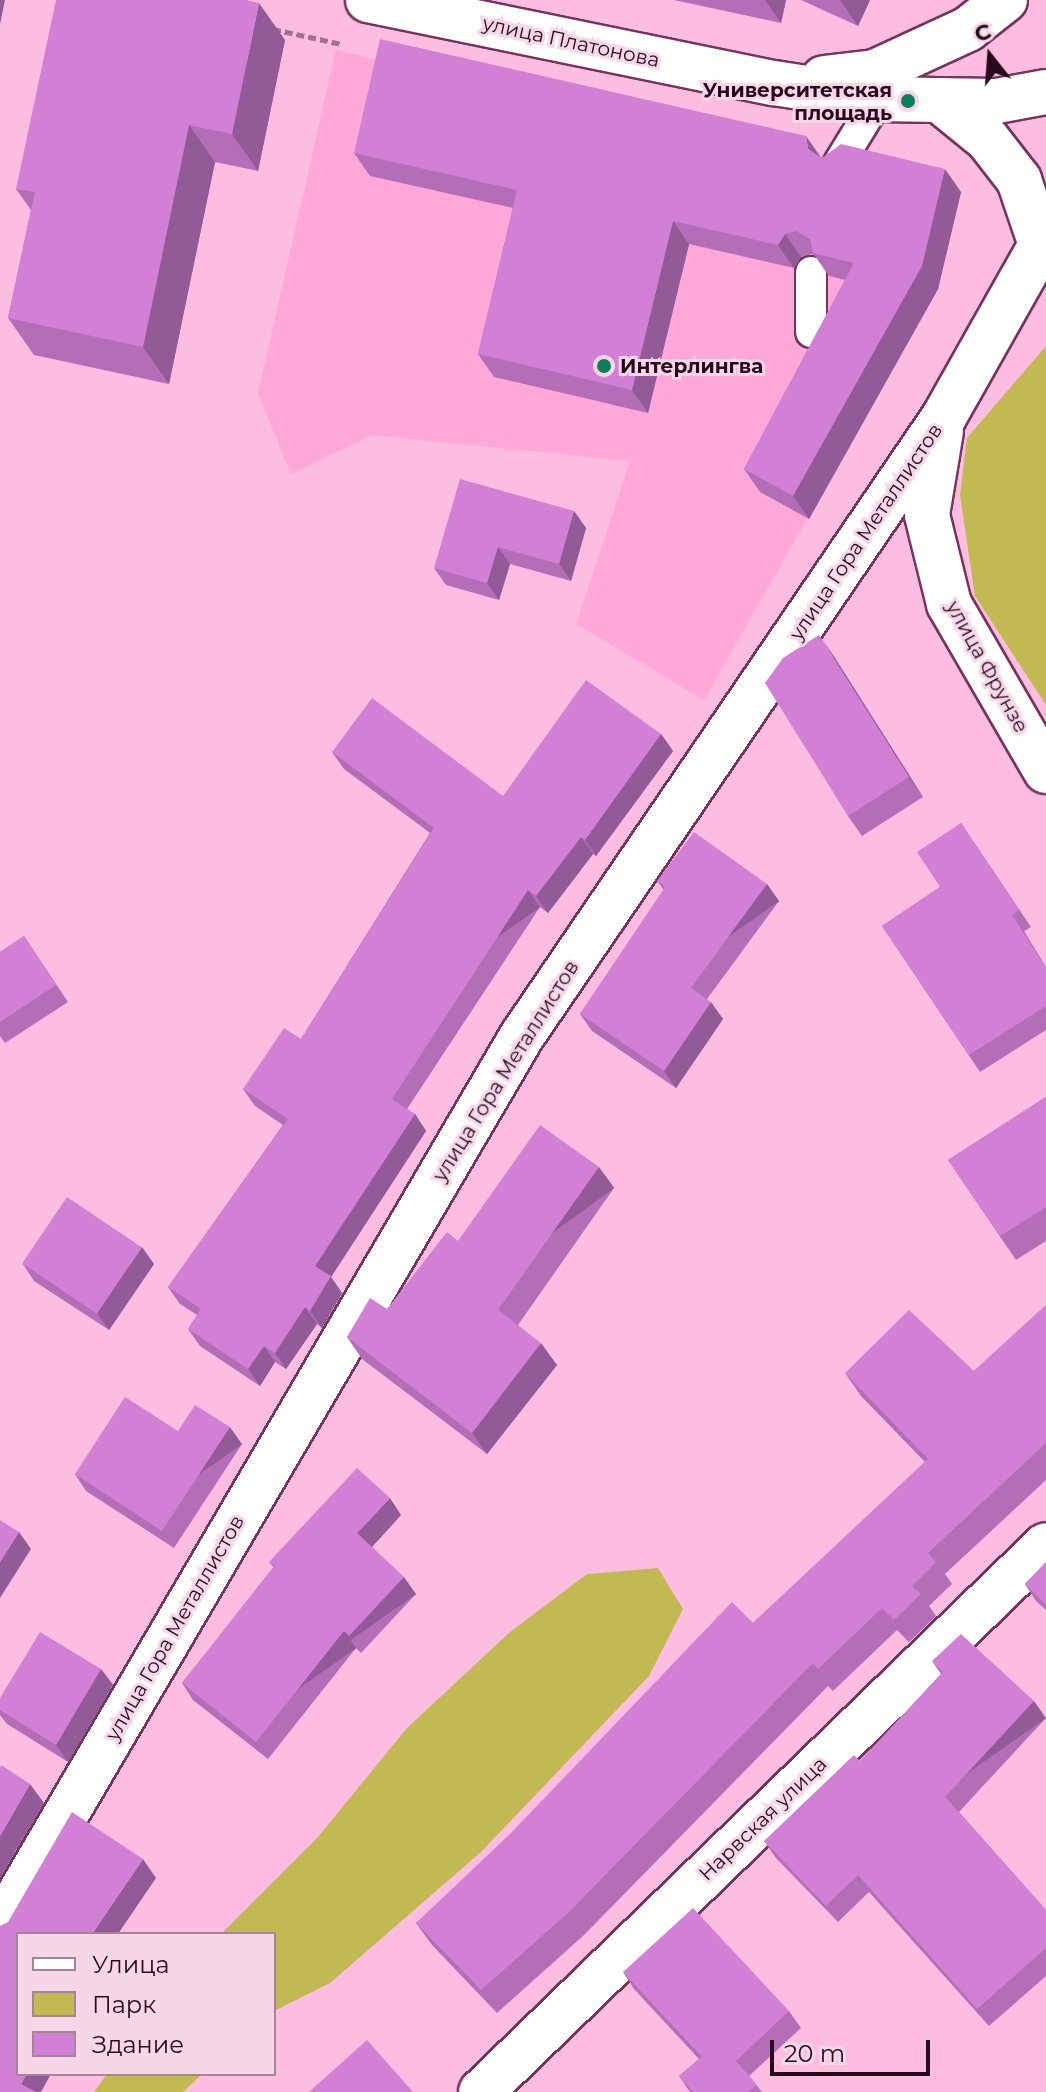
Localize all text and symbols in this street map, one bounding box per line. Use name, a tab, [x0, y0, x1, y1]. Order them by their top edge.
street label: улица Платонова	[480, 12, 662, 72]
north arrow	[950, 16, 1030, 96]
text: С	[971, 17, 994, 48]
place label: Университетская площадь	[703, 78, 892, 125]
marker: Университетская площадь	[899, 92, 917, 110]
place label: Интерлингва	[620, 354, 763, 378]
marker: Интерлингва	[595, 357, 613, 375]
street label: улица Гора Металлистов	[784, 419, 948, 645]
street label: улица Фрунзе	[941, 597, 1033, 737]
street label: улица Гора Металлистов	[428, 956, 584, 1186]
street label: улица Гора Металлистов	[101, 1511, 249, 1745]
street label: Нарвская улица	[694, 1752, 832, 1886]
legend	[16, 1932, 276, 2076]
text: Улица	[92, 1950, 170, 1979]
text: Парк	[92, 1990, 156, 2019]
scale bar	[774, 2024, 934, 2074]
text: Здание	[92, 2030, 184, 2059]
text: 20 m	[784, 2039, 845, 2068]

